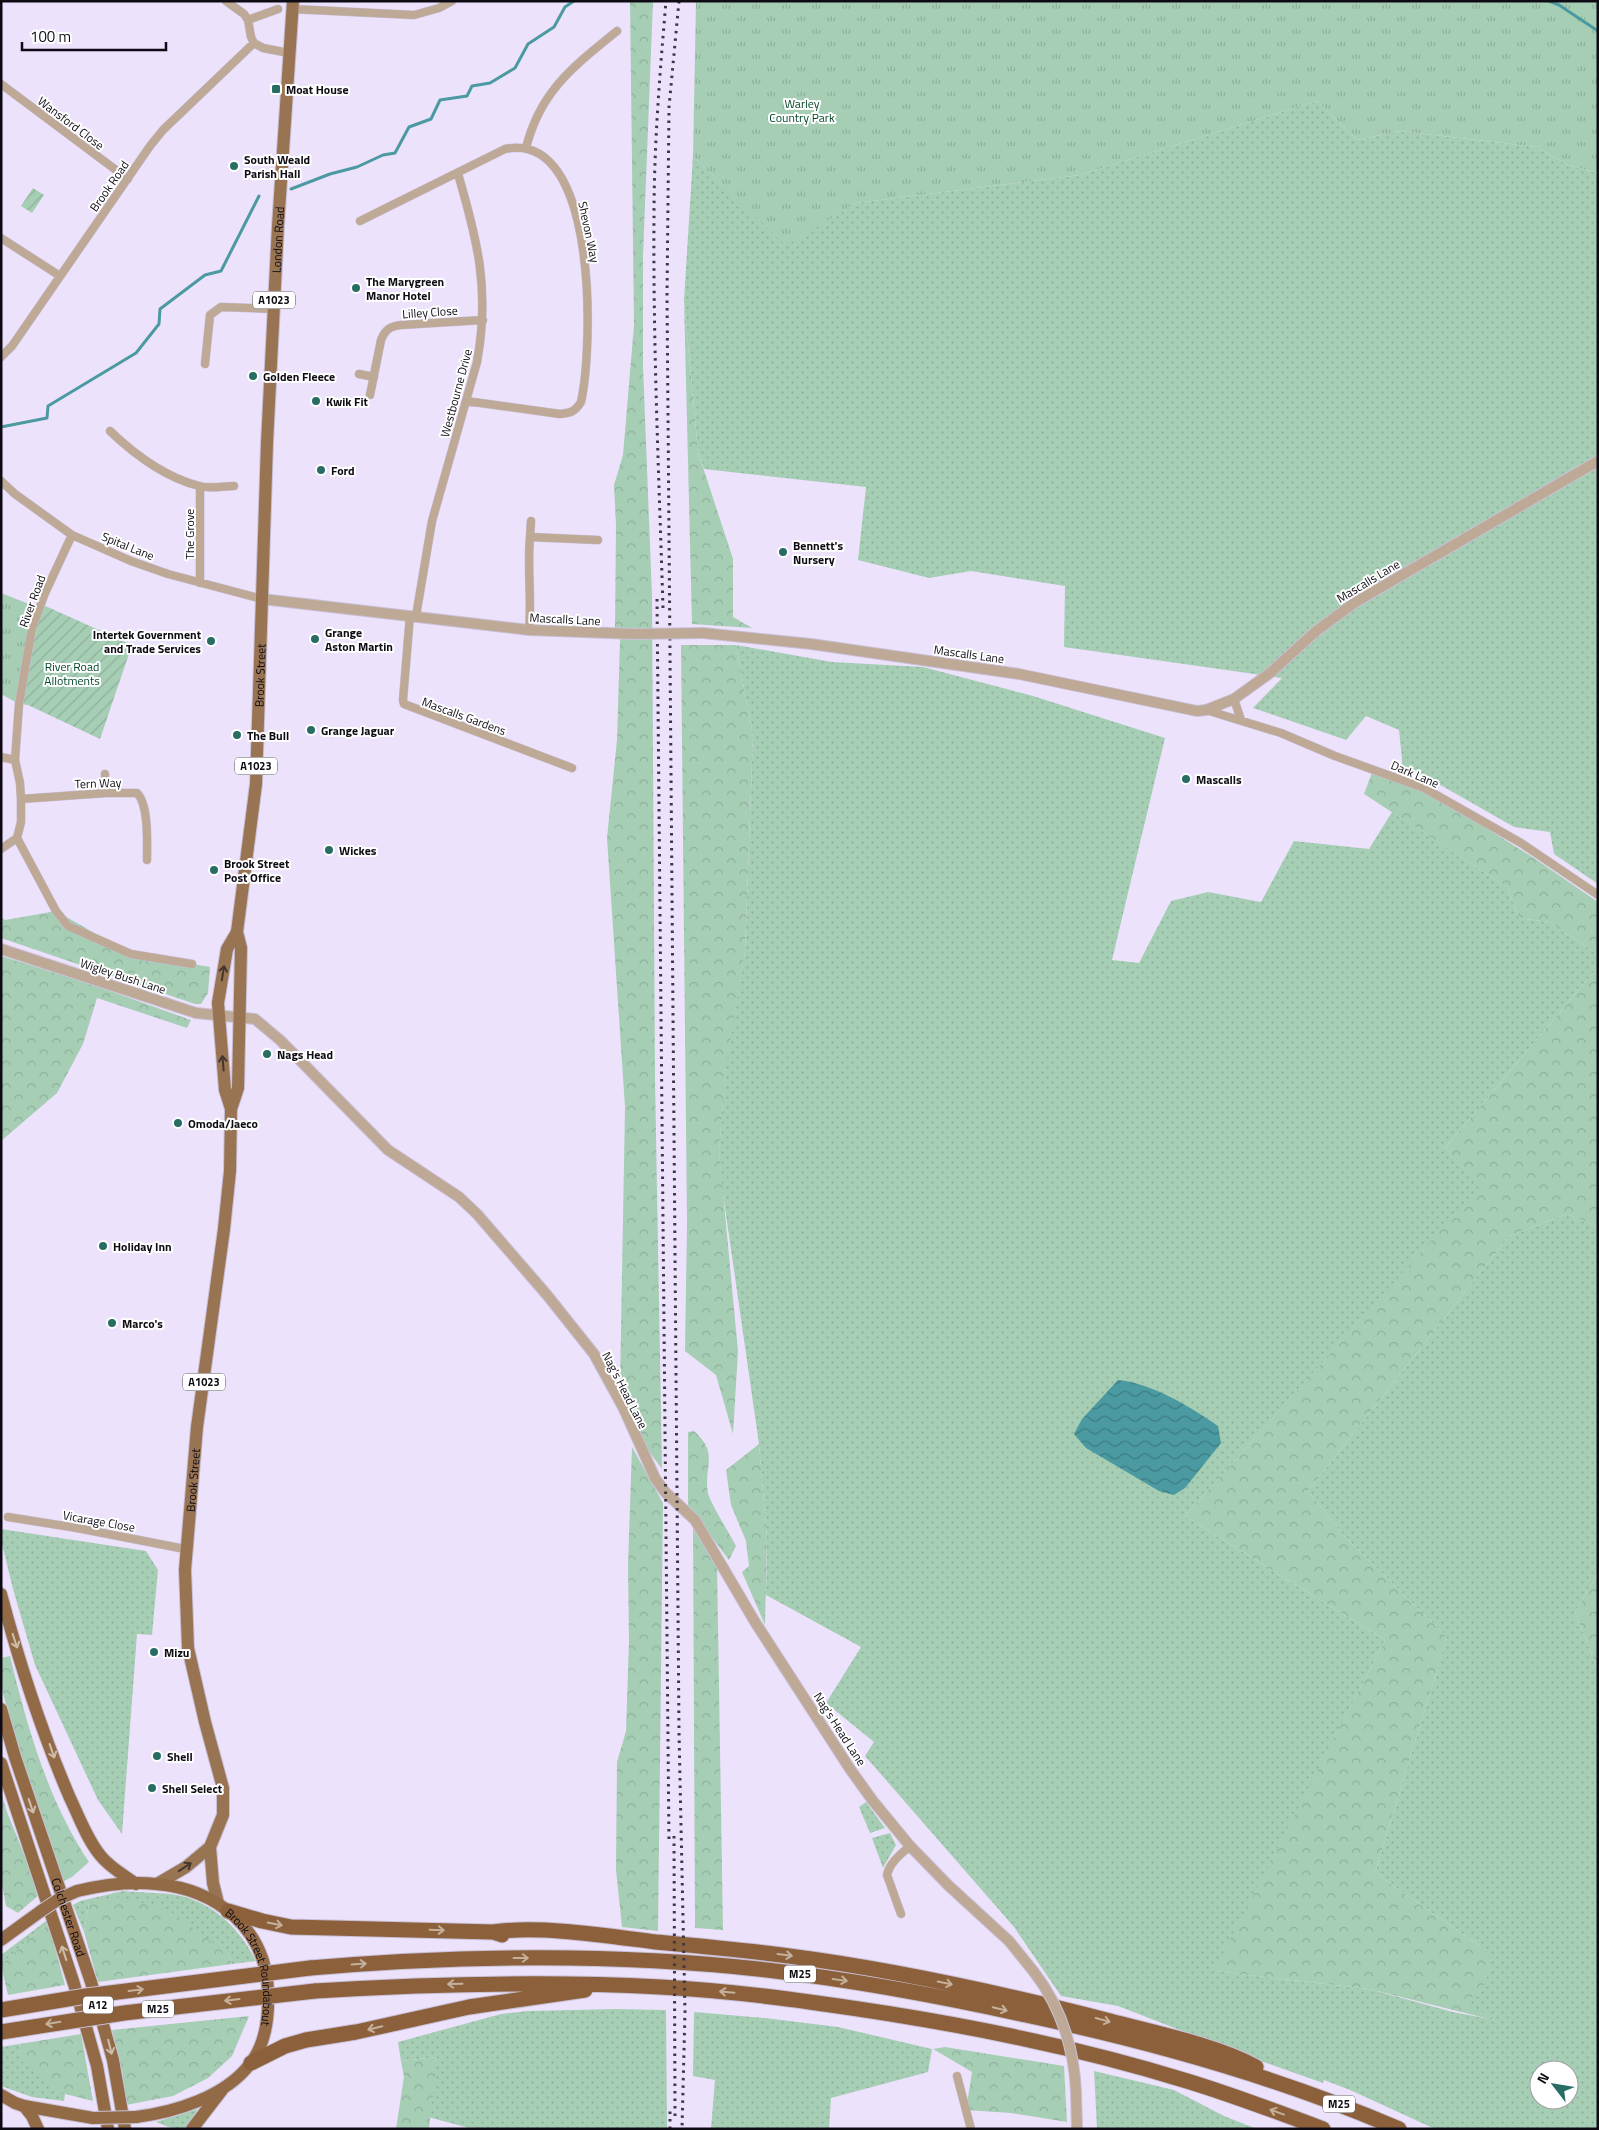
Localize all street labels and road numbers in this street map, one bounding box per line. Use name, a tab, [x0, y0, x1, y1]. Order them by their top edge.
street label: Wansford Close	[34, 92, 108, 154]
street label: Brook Road	[84, 157, 134, 215]
street label: Shevon Way	[573, 200, 605, 265]
street label: London Road	[266, 206, 289, 273]
road number: A1023	[253, 292, 295, 308]
street label: Lilley Close	[402, 301, 458, 323]
street label: Westbourne Drive	[435, 347, 477, 439]
street label: The Grove	[180, 509, 199, 559]
street label: Spital Lane	[99, 527, 157, 565]
street label: Mascalls Lane	[1333, 555, 1403, 607]
street label: River Road	[14, 572, 50, 630]
street label: Mascalls Lane	[529, 608, 601, 630]
street label: Mascalls Lane	[933, 640, 1005, 668]
street label: Brook Street	[249, 643, 270, 707]
street label: Mascalls Gardens	[419, 692, 509, 740]
street label: Dark Lane	[1388, 755, 1442, 793]
road number: A1023	[235, 758, 277, 774]
street label: Tern Way	[74, 773, 122, 793]
street label: Wigley Bush Lane	[78, 953, 168, 999]
street label: Nag's Head Lane	[597, 1348, 653, 1432]
road number: A1023	[183, 1374, 225, 1390]
street label: Brook Street	[180, 1447, 205, 1513]
street label: Vicarage Close	[61, 1505, 137, 1537]
street label: Nag's Head Lane	[809, 1688, 871, 1770]
street label: Colchester Road	[47, 1875, 91, 1959]
street label: Brook Street Roundabout	[221, 1903, 278, 2028]
road number: M25	[784, 1966, 816, 1982]
road number: A12	[83, 1996, 113, 2014]
road number: M25	[142, 2000, 174, 2018]
road number: M25	[1323, 2096, 1355, 2112]

